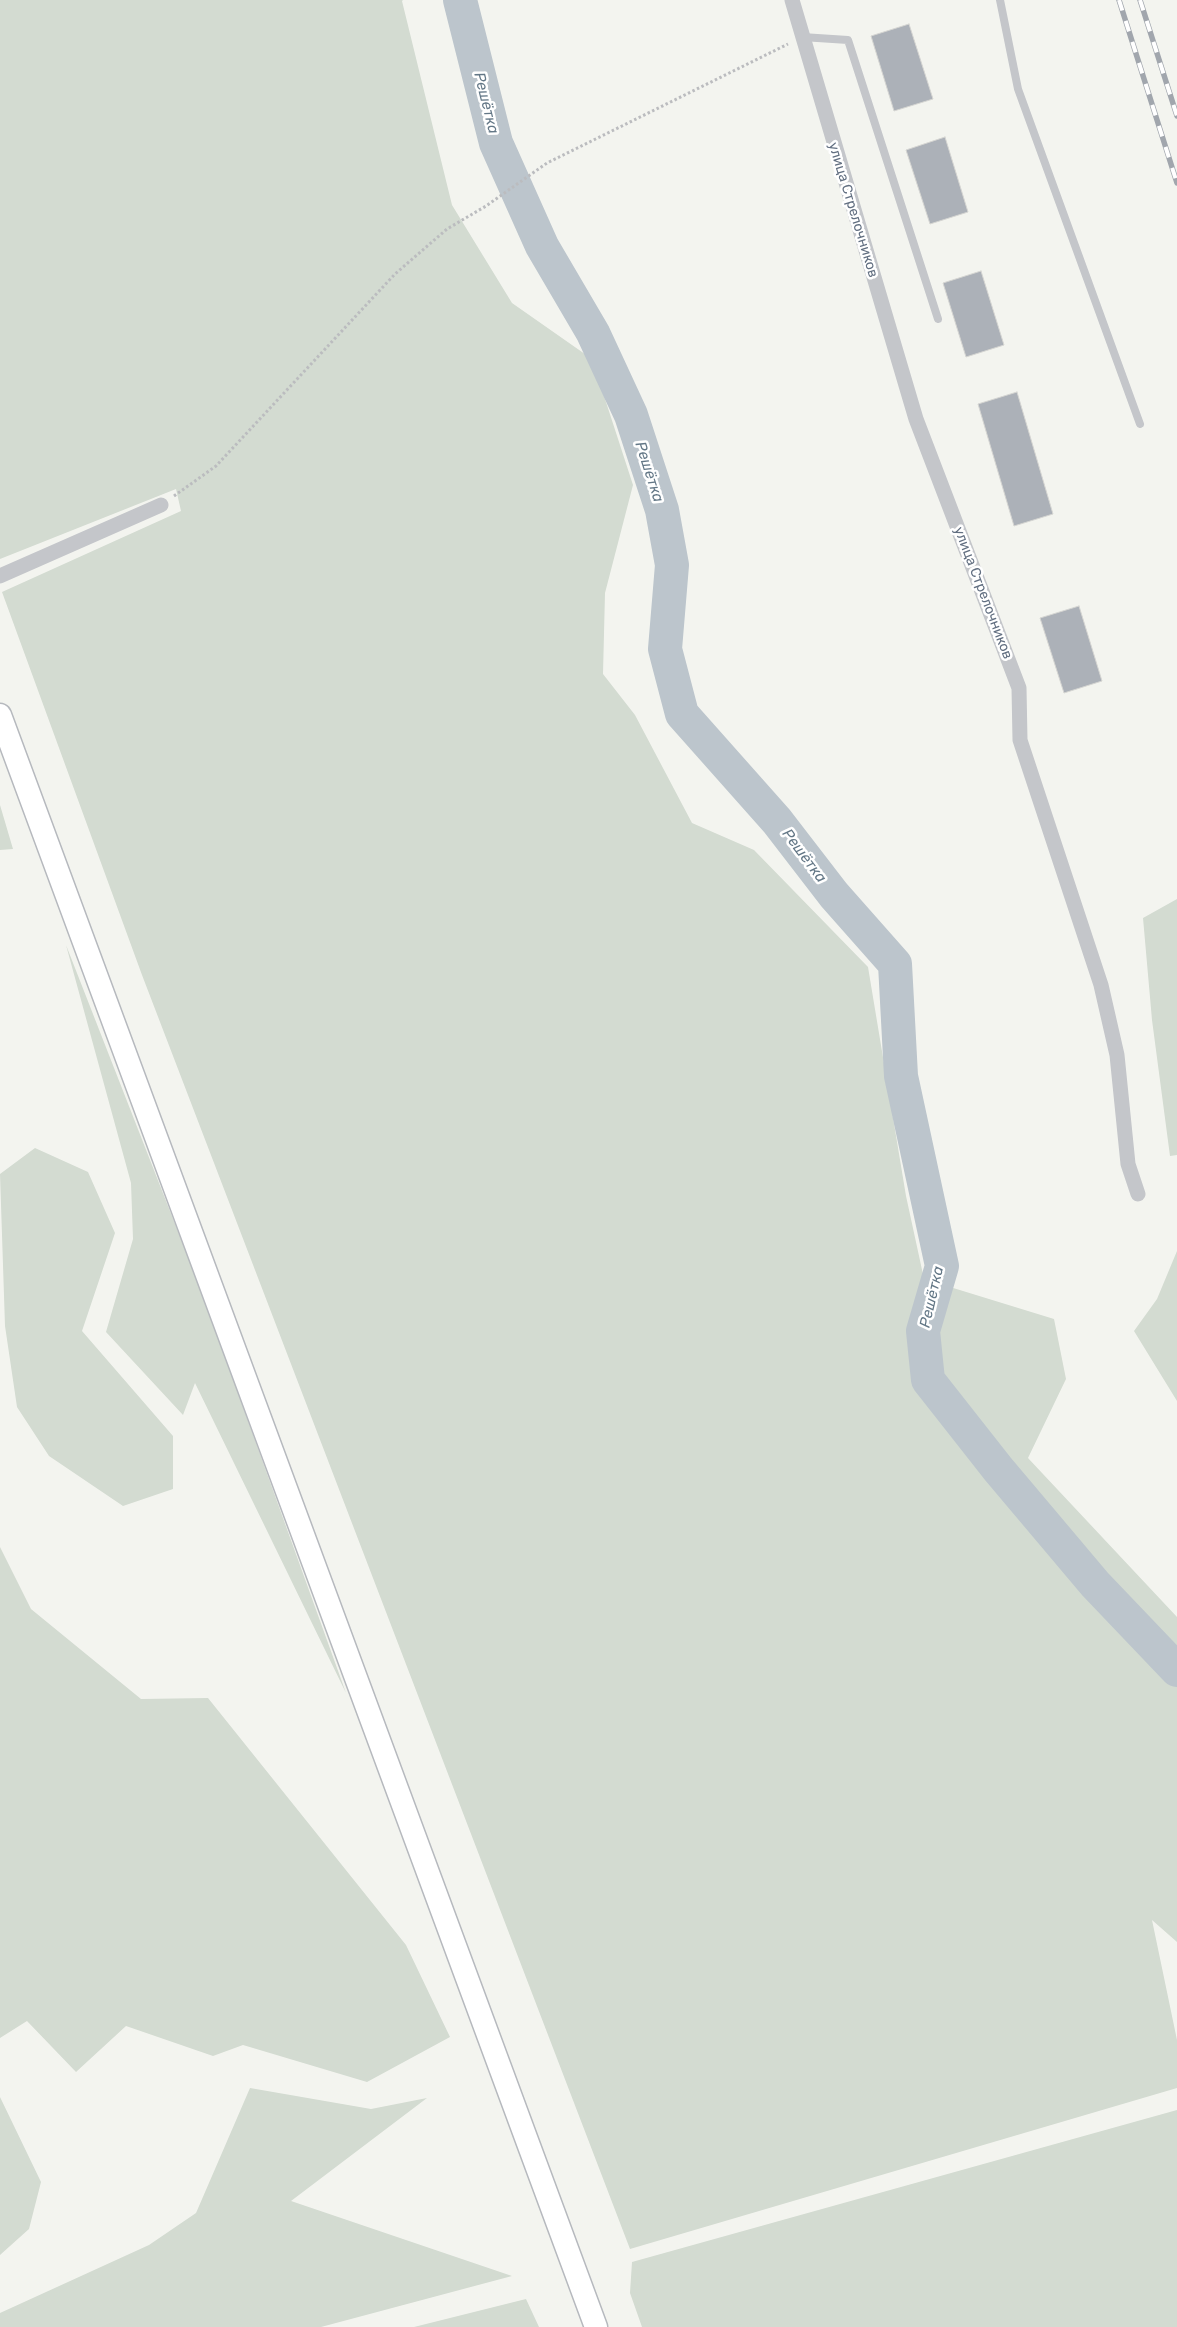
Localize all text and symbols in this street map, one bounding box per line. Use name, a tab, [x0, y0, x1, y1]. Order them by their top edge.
water label: Решётка	[470, 70, 502, 136]
street label: улица Стрелочников	[824, 140, 882, 280]
water label: Решётка	[631, 439, 667, 505]
street label: улица Стрелочников	[950, 525, 1016, 661]
water label: Решётка	[778, 826, 830, 886]
water label: Решётка	[916, 1264, 948, 1330]

